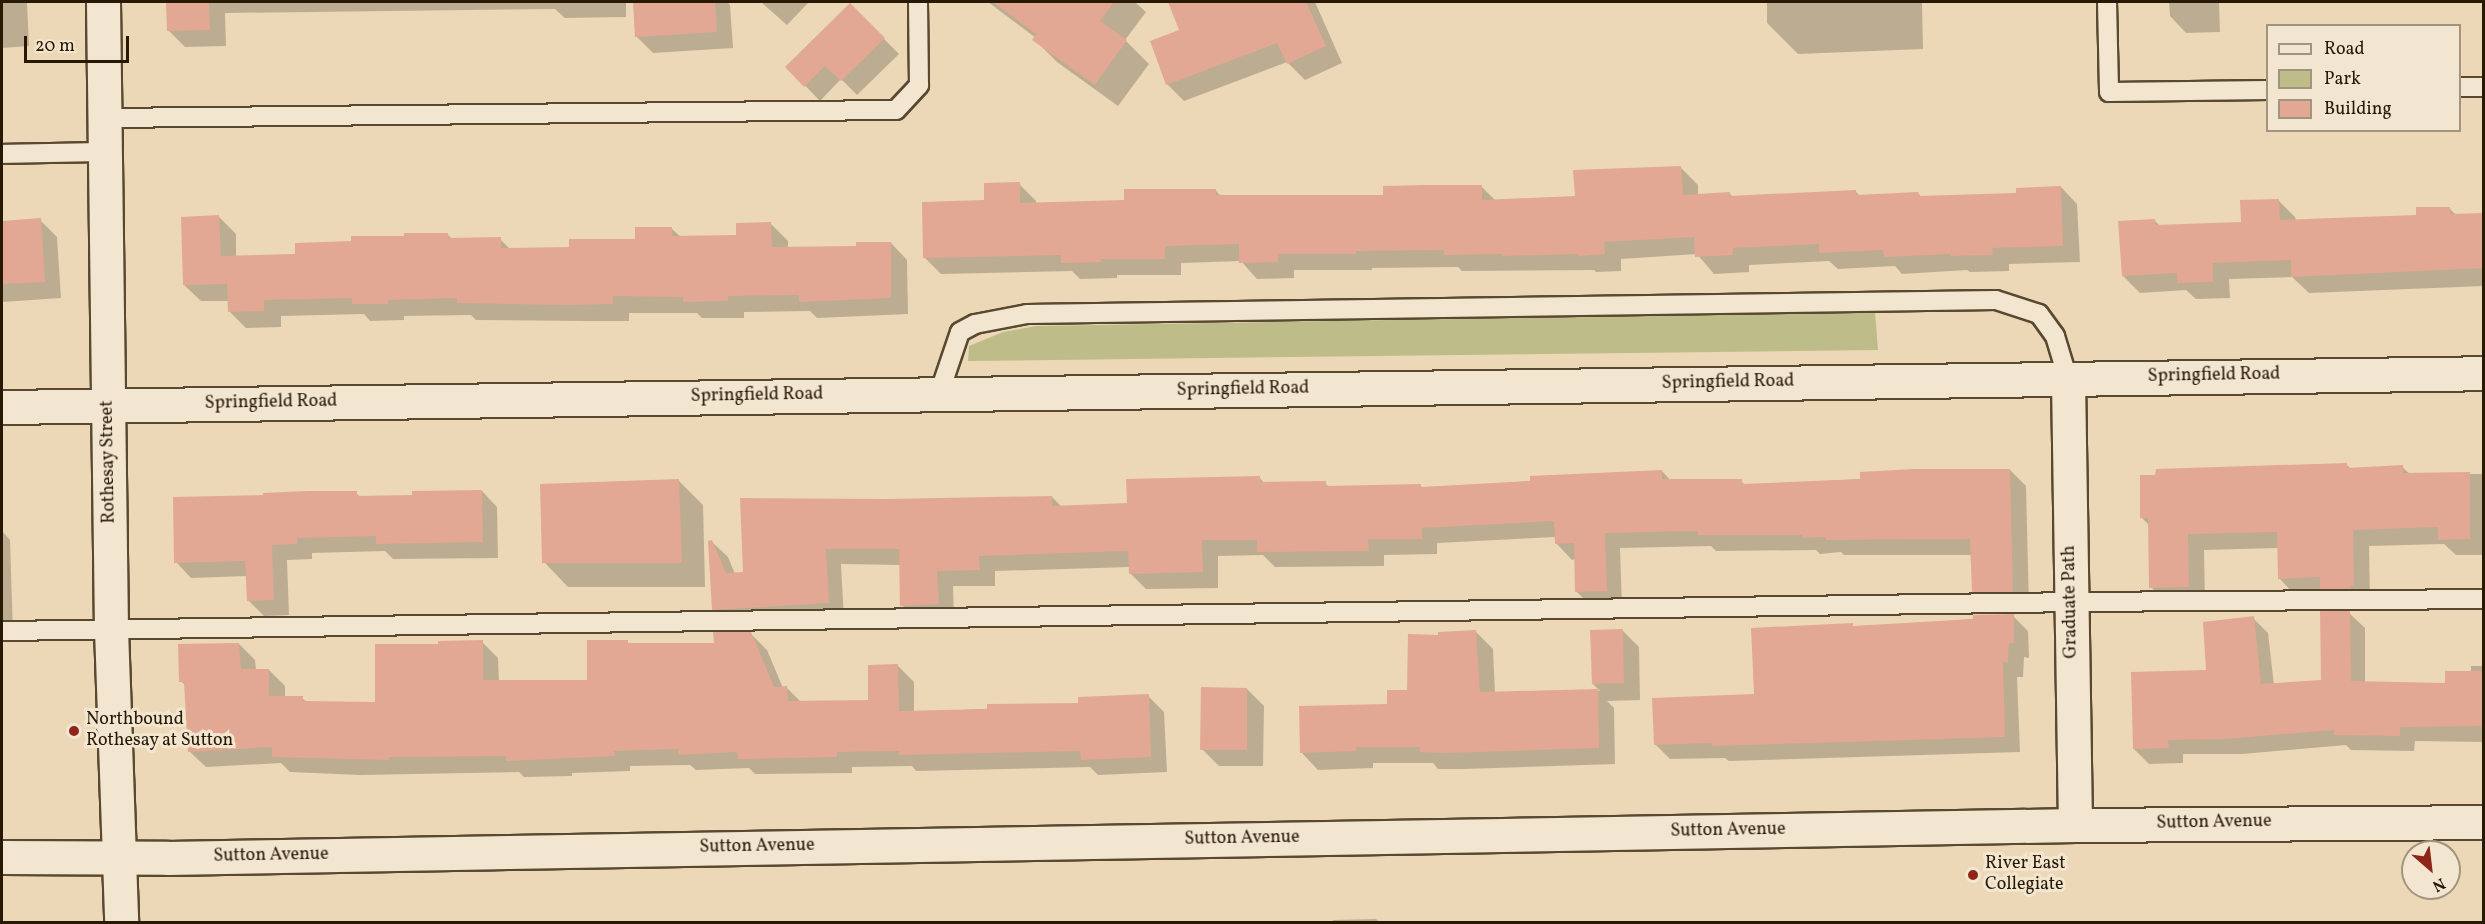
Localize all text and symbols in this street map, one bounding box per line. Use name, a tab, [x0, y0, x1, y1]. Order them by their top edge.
scale bar	[27, 24, 132, 62]
legend	[2266, 24, 2461, 132]
text: 20 m	[35, 34, 75, 59]
text: Road	[2324, 37, 2365, 62]
text: Park	[2324, 67, 2361, 92]
text: Building	[2324, 97, 2392, 122]
street label: Springfield Road	[2147, 364, 2281, 388]
street label: Springfield Road	[1661, 371, 1795, 395]
street label: Springfield Road	[1176, 378, 1310, 402]
street label: Springfield Road	[690, 384, 824, 408]
street label: Springfield Road	[204, 391, 338, 415]
street label: Rothesay Street	[97, 400, 121, 524]
street label: Graduate Path	[2059, 545, 2083, 659]
place label: Northbound Rothesay at Sutton	[86, 710, 234, 752]
marker: Northbound Rothesay at Sutton	[67, 724, 81, 738]
street label: Sutton Avenue	[2156, 811, 2272, 835]
street label: Sutton Avenue	[1670, 819, 1786, 843]
street label: Sutton Avenue	[1184, 827, 1300, 851]
street label: Sutton Avenue	[699, 835, 815, 859]
north arrow	[2401, 840, 2461, 900]
street label: Sutton Avenue	[213, 844, 329, 868]
place label: River East Collegiate	[1985, 854, 2066, 896]
marker: River East Collegiate	[1966, 868, 1980, 882]
text: N	[2428, 872, 2449, 897]

